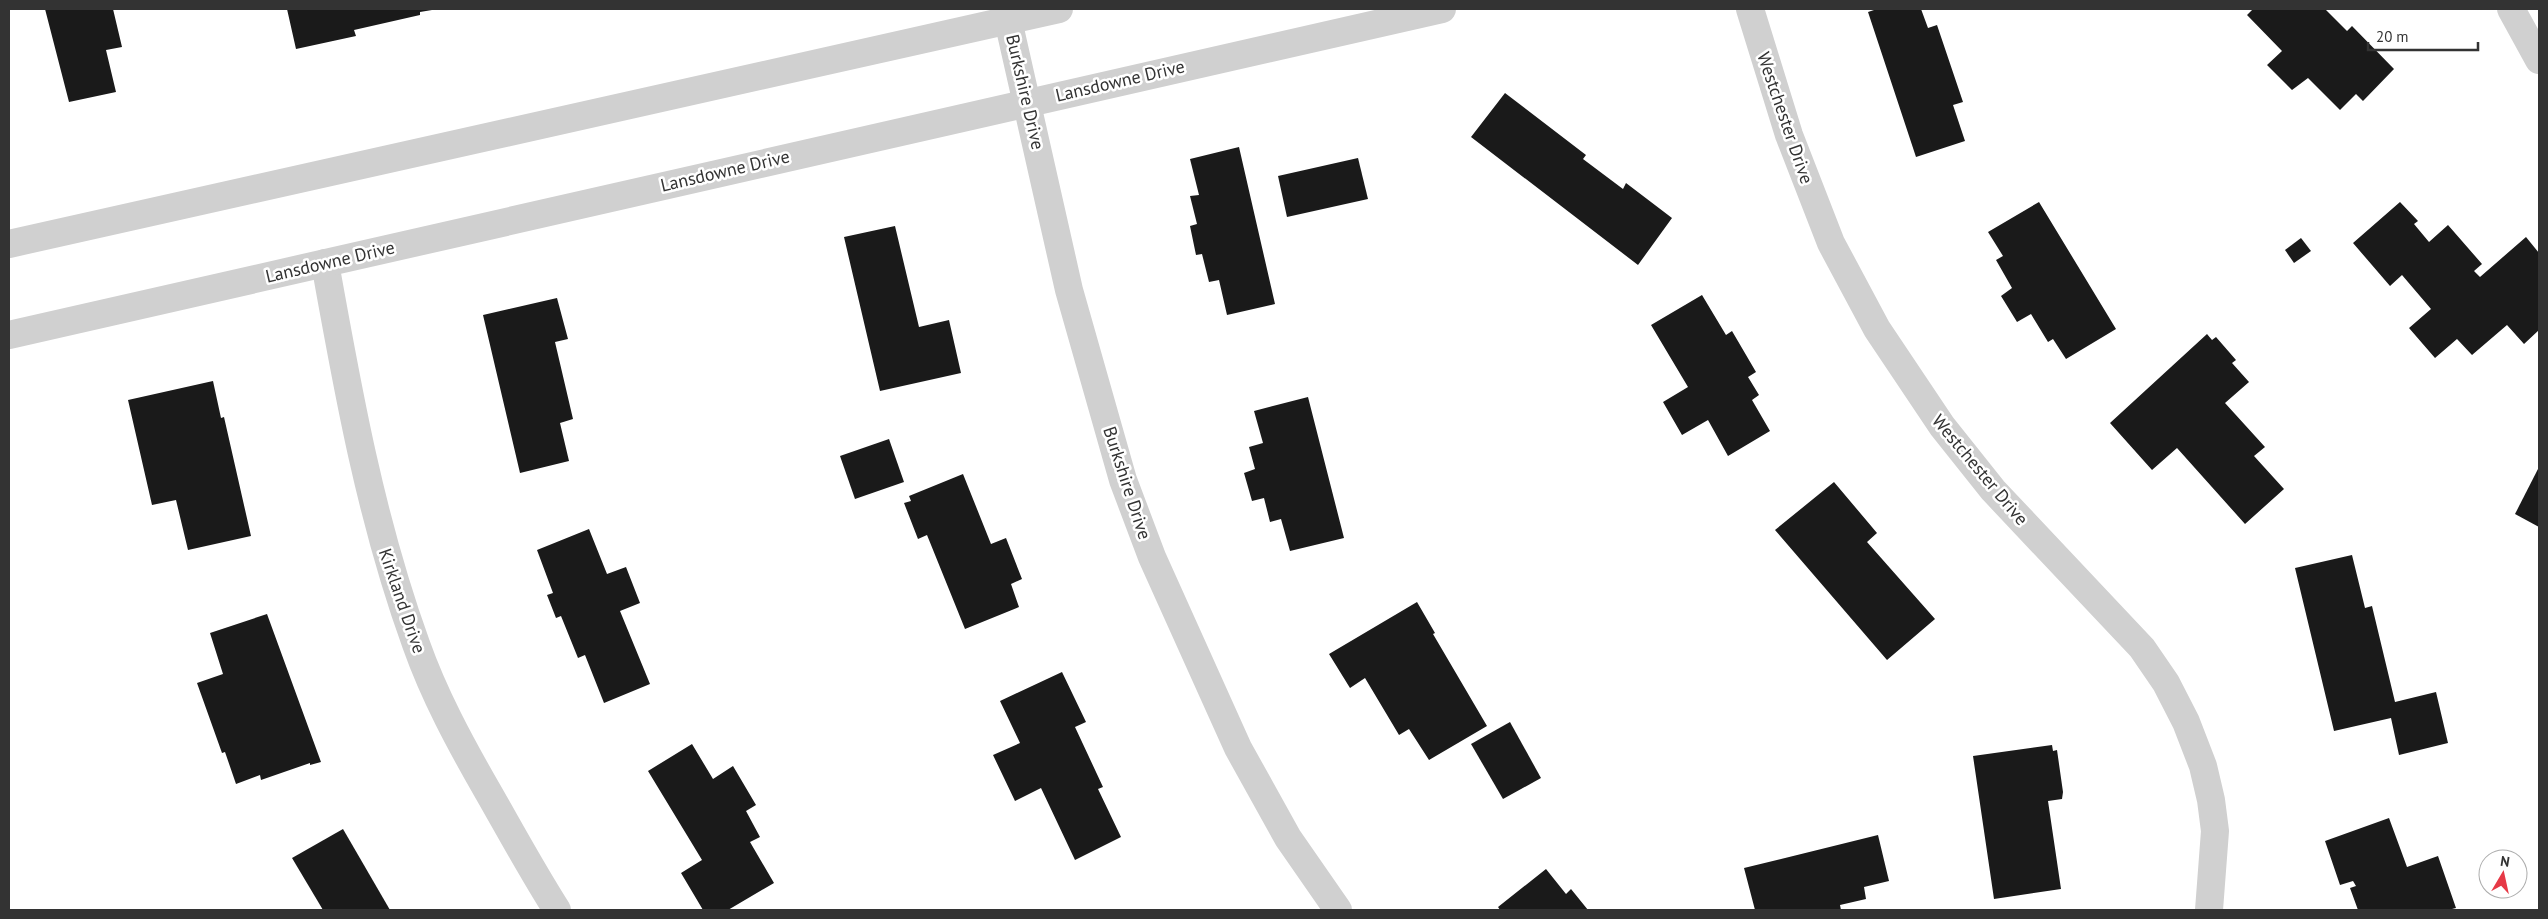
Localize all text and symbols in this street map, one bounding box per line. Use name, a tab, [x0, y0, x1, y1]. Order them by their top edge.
scale bar	[2368, 20, 2478, 52]
text: 20 m	[2376, 27, 2409, 46]
street label: Burkshire Drive	[1001, 32, 1050, 152]
street label: Westchester Drive	[1752, 49, 1819, 187]
street label: Lansdowne Drive	[1053, 54, 1187, 107]
street label: Lansdowne Drive	[658, 144, 792, 197]
street label: Lansdowne Drive	[263, 235, 397, 288]
street label: Westchester Drive	[1927, 410, 2033, 530]
street label: Burkshire Drive	[1098, 423, 1157, 542]
street label: Kirkland Drive	[374, 545, 431, 656]
north arrow	[2478, 849, 2528, 899]
text: N	[2499, 852, 2511, 871]

